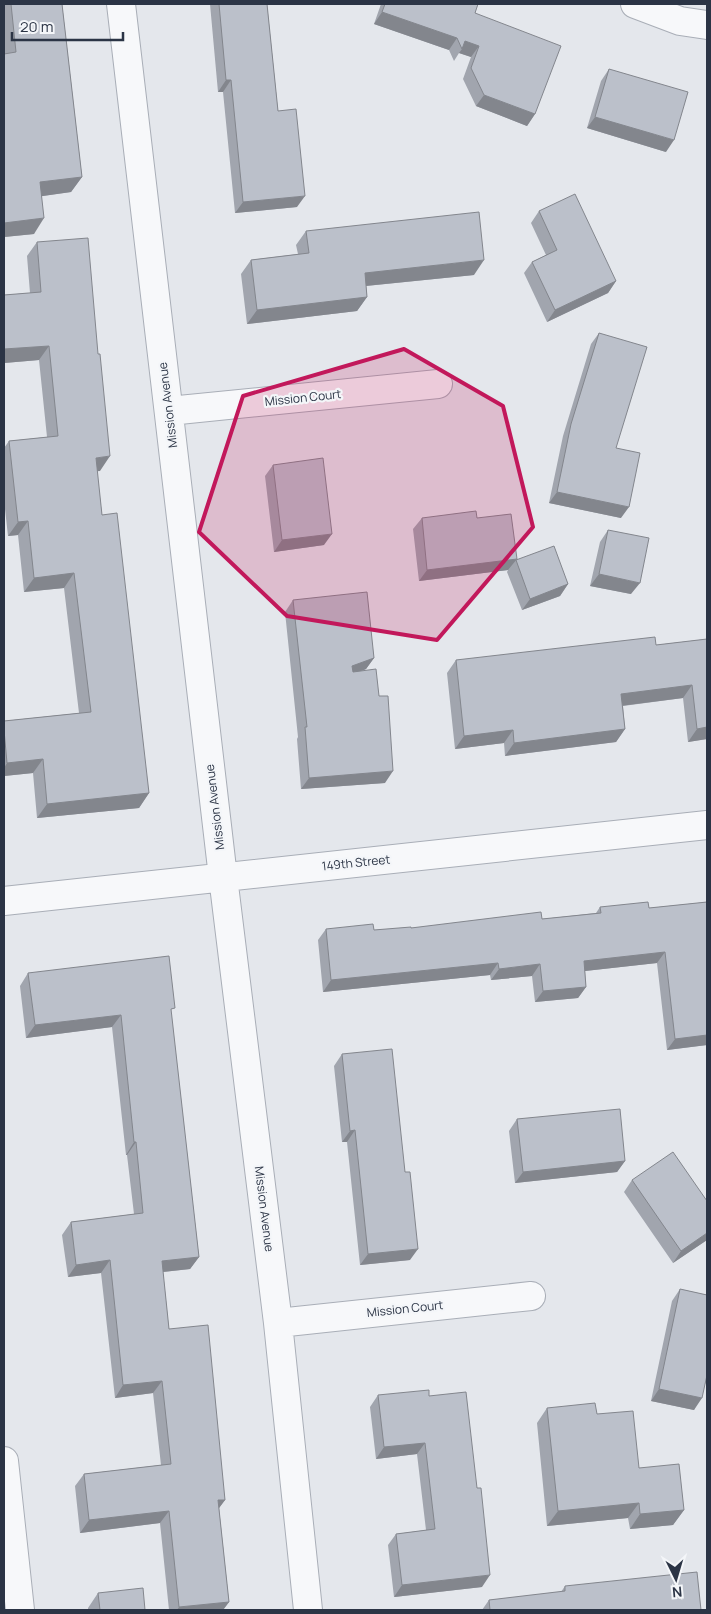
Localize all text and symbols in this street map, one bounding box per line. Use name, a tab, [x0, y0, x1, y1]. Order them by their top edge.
scale bar	[12, 10, 124, 42]
text: 20 m	[20, 16, 53, 37]
street label: Mission Avenue	[154, 361, 181, 449]
street label: Mission Court	[264, 385, 342, 410]
street label: Mission Avenue	[201, 763, 228, 851]
street label: 149th Street	[321, 850, 391, 875]
street label: Mission Avenue	[251, 1165, 278, 1253]
street label: Mission Court	[366, 1296, 444, 1321]
north arrow	[651, 1554, 701, 1604]
text: N	[671, 1583, 683, 1602]

